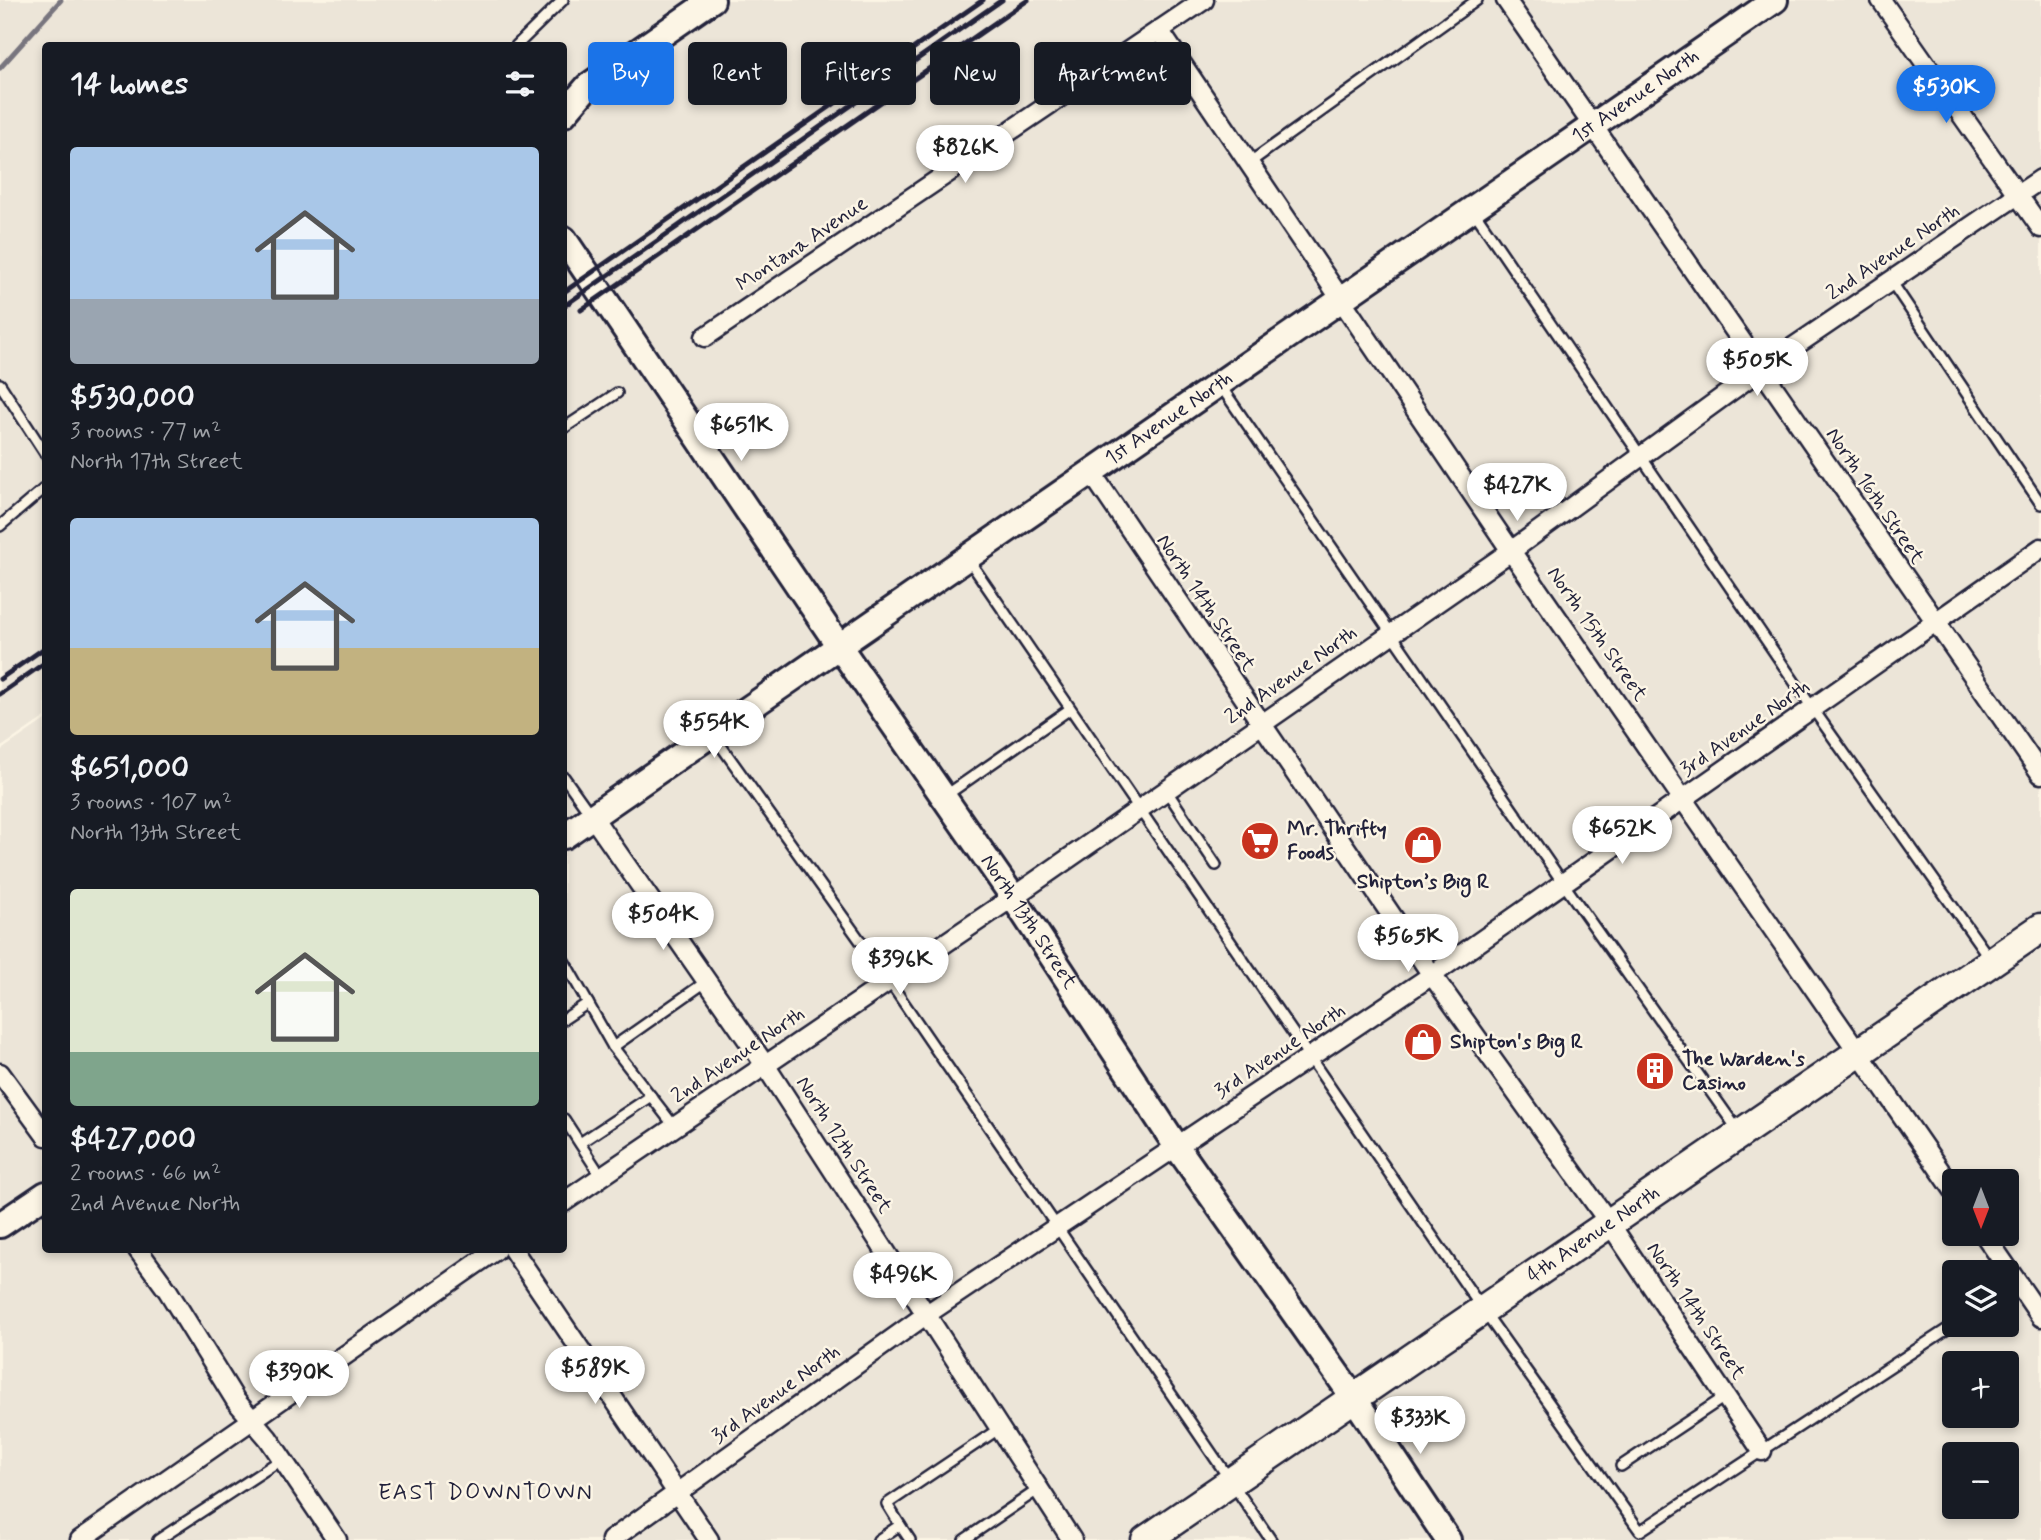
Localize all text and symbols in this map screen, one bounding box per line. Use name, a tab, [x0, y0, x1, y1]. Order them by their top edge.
chip: Buy	[588, 42, 674, 105]
chip: Rent	[688, 42, 787, 105]
chip: Filters	[801, 42, 916, 105]
chip: New	[930, 42, 1020, 105]
chip: Apartment	[1034, 42, 1191, 105]
street label: 1st Avenue North	[1566, 42, 1705, 150]
text: 14 homes	[70, 65, 188, 104]
icon: filters	[501, 65, 539, 103]
pin: $530K	[1897, 66, 1995, 125]
text: $530K	[1912, 73, 1980, 103]
pin: $826K	[916, 125, 1014, 185]
text: $826K	[932, 133, 998, 163]
street label: Montana Avenue	[731, 190, 873, 298]
icon: home	[242, 192, 368, 318]
street label: 2nd Avenue North	[1821, 197, 1965, 307]
pin: $505K	[1708, 338, 1806, 398]
text: $505K	[1722, 346, 1792, 376]
street label: 1st Avenue North	[1099, 364, 1238, 472]
text: $530,000	[70, 378, 195, 417]
pin: $651K	[692, 404, 790, 463]
text: $651K	[710, 411, 772, 441]
text: 3 rooms · 77 m²	[70, 417, 221, 447]
street label: North 16th Street	[1819, 422, 1931, 570]
text: North 17th Street	[70, 447, 243, 477]
pin: $427K	[1468, 463, 1566, 523]
text: $427K	[1483, 471, 1551, 501]
street label: North 14th Street	[1150, 529, 1263, 678]
street label: North 15th Street	[1540, 561, 1654, 707]
icon: home	[242, 563, 368, 689]
street label: 2nd Avenue North	[1219, 619, 1363, 731]
street label: 3rd Avenue North	[1674, 673, 1816, 783]
pin: $554K	[665, 700, 763, 760]
text: $554K	[679, 708, 749, 738]
text: $651,000	[70, 749, 189, 788]
text: 3 rooms · 107 m²	[70, 788, 232, 818]
pin: $652K	[1573, 806, 1671, 866]
text: $652K	[1588, 814, 1656, 844]
place label: Mr. Thrifty Foods	[1287, 815, 1387, 867]
text: North 13th Street	[70, 818, 241, 848]
supermarket icon: Mr. Thrifty Foods	[1239, 820, 1281, 862]
shop icon: Shipton’s Big R	[1402, 824, 1444, 866]
street label: North 13th Street	[974, 849, 1084, 995]
place label: Shipton’s Big R	[1357, 868, 1489, 898]
pin: $504K	[614, 892, 712, 952]
text: $504K	[628, 900, 698, 930]
pin: $565K	[1359, 914, 1457, 974]
text: $565K	[1373, 922, 1443, 952]
icon: home	[242, 934, 368, 1060]
pin: $396K	[851, 937, 949, 997]
text: $396K	[868, 945, 932, 975]
street label: 3rd Avenue North	[1209, 997, 1351, 1105]
street label: 2nd Avenue North	[666, 1000, 810, 1110]
shop icon: Shipton's Big R	[1402, 1021, 1444, 1063]
place label: Shipton's Big R	[1450, 1028, 1583, 1058]
place label: The Warden's Casino	[1682, 1045, 1806, 1097]
building icon: The Warden's Casino	[1634, 1050, 1676, 1092]
street label: North 12th Street	[789, 1071, 899, 1220]
text: $427,000	[70, 1120, 196, 1159]
text: 2 rooms · 66 m²	[70, 1159, 221, 1189]
north arrow	[1942, 1169, 2020, 1246]
map controls	[1942, 1169, 2019, 1519]
street label: 4th Avenue North	[1521, 1179, 1665, 1290]
text: 2nd Avenue North	[70, 1189, 240, 1219]
street label: North 14th Street	[1640, 1237, 1753, 1386]
pin: $496K	[854, 1252, 952, 1312]
text: $496K	[869, 1260, 937, 1290]
button: layers	[1942, 1260, 2019, 1337]
street label: 3rd Avenue North	[706, 1338, 846, 1450]
pin: $589K	[546, 1346, 644, 1406]
pin: $390K	[250, 1350, 348, 1410]
button: +	[1942, 1351, 2019, 1428]
text: $589K	[561, 1354, 629, 1384]
text: $390K	[265, 1358, 333, 1388]
pin: $333K	[1371, 1396, 1469, 1456]
text: $333K	[1390, 1404, 1450, 1434]
button: −	[1942, 1442, 2019, 1519]
district label: EAST DOWNTOWN	[378, 1478, 594, 1508]

